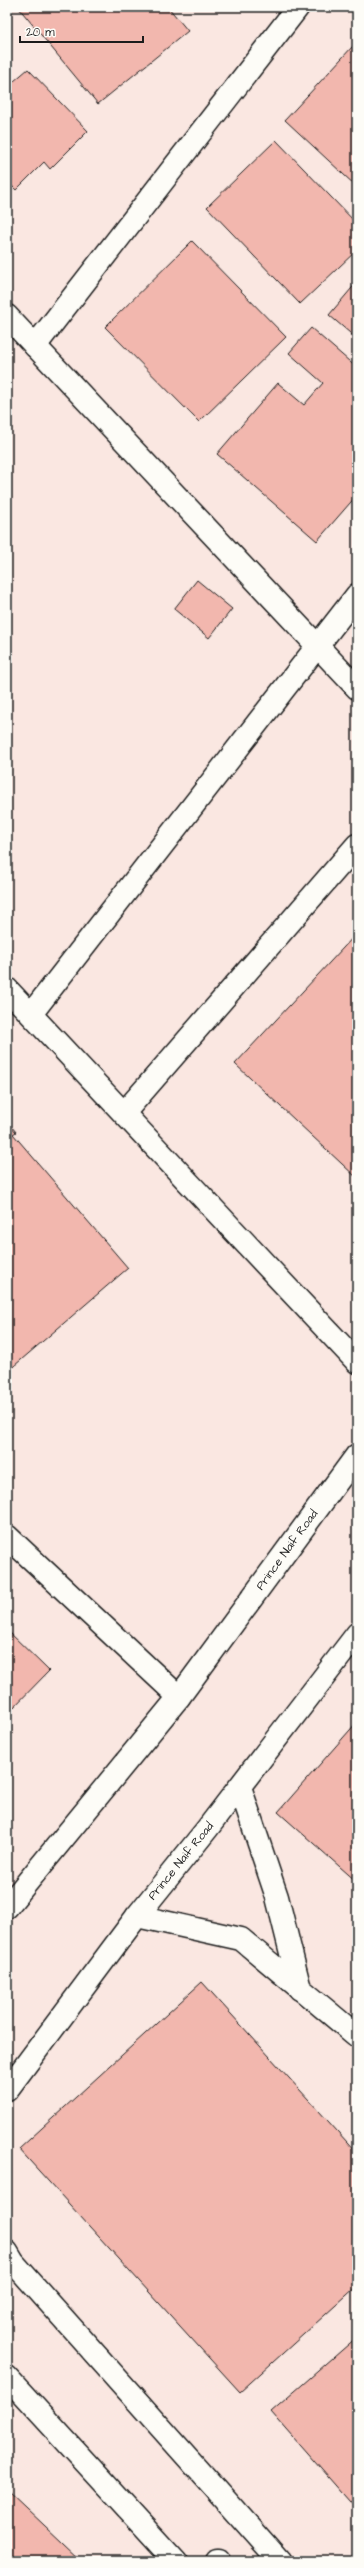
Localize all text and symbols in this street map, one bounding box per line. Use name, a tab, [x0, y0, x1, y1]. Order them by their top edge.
scale bar	[20, 18, 143, 44]
text: 20 m	[26, 24, 55, 41]
street label: Prince Naif Road	[252, 1506, 322, 1594]
street label: Prince Naif Road	[144, 1818, 218, 1904]

